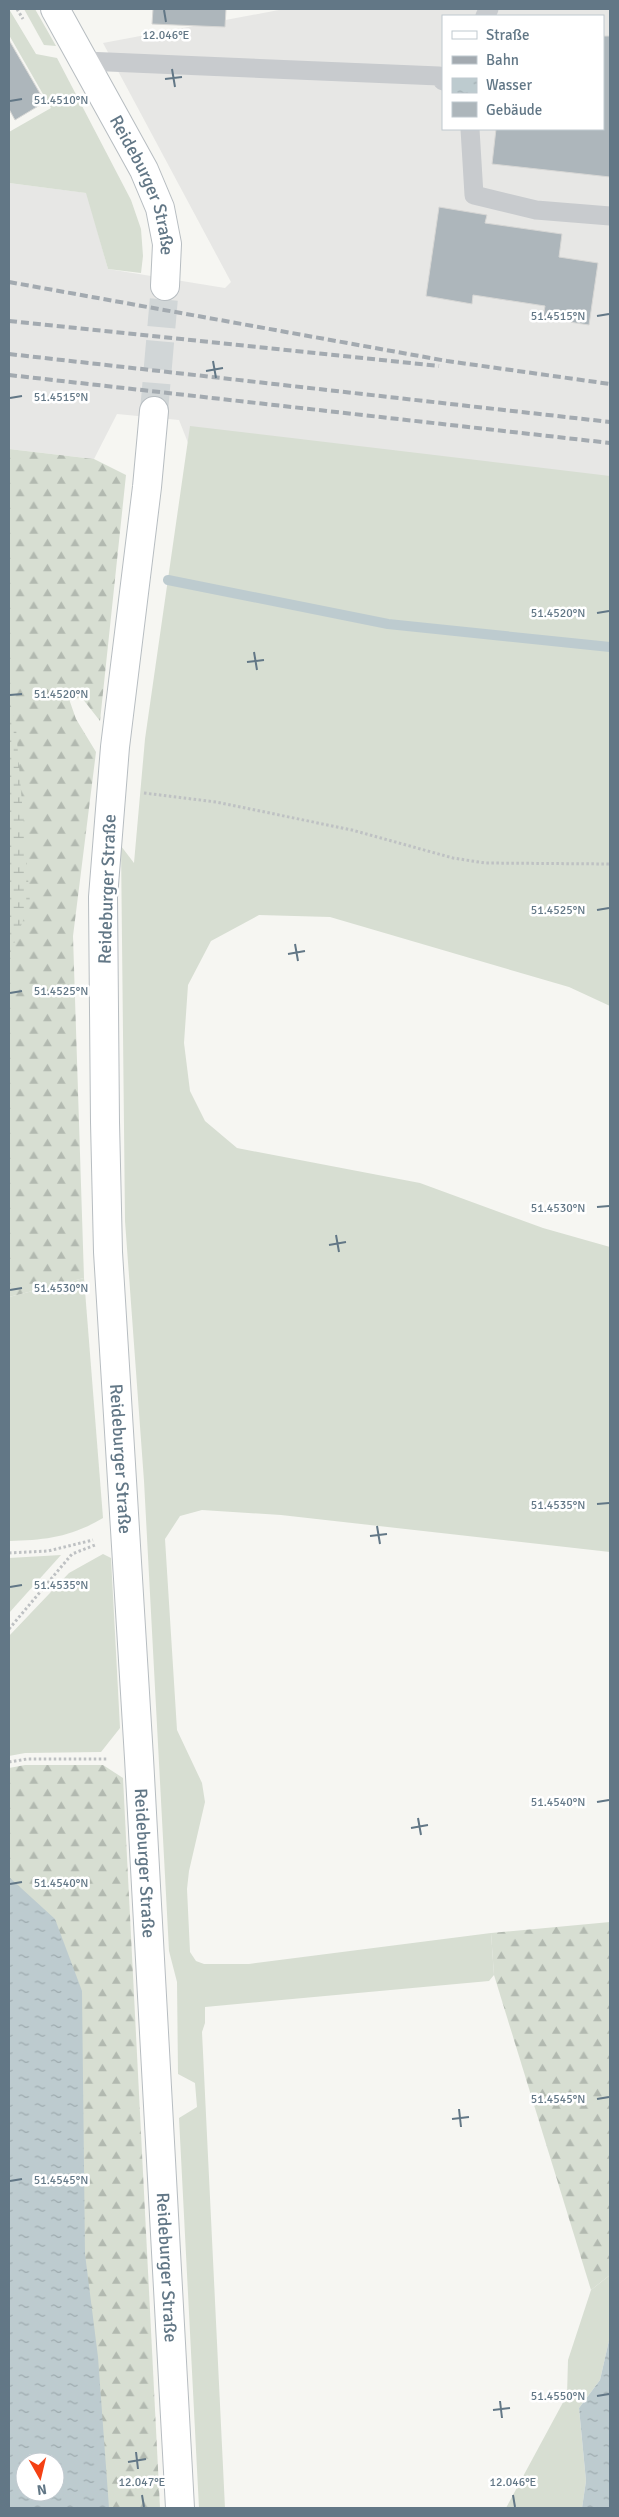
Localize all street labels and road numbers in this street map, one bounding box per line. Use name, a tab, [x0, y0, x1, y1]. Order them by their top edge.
street label: Reideburger Straße	[105, 111, 178, 256]
street label: Reideburger Straße	[93, 814, 121, 964]
street label: Reideburger Straße	[105, 1383, 136, 1534]
street label: Reideburger Straße	[130, 1787, 160, 1939]
street label: Reideburger Straße	[152, 2192, 182, 2343]

